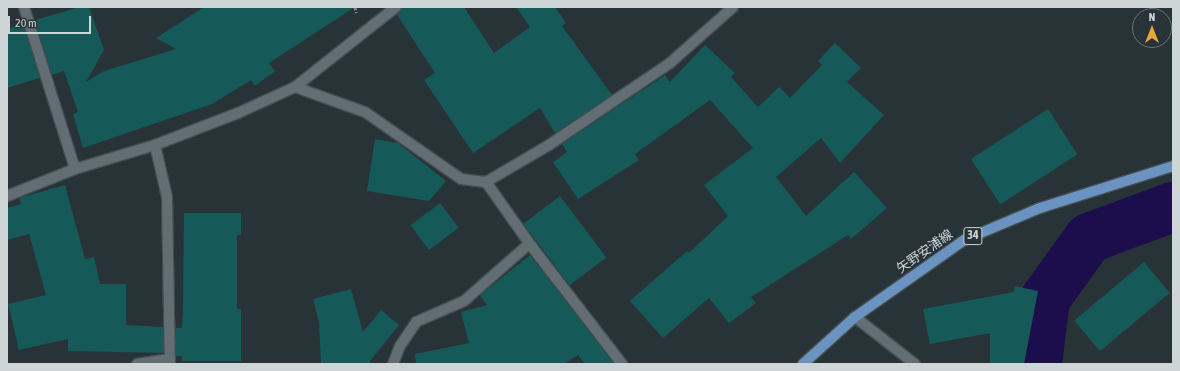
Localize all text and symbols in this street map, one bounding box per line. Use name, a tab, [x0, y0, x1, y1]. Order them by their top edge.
scale bar	[10, 8, 93, 34]
north arrow	[1132, 8, 1172, 48]
text: N	[1149, 11, 1155, 23]
text: 20 m	[15, 16, 37, 30]
road number: 34	[963, 226, 983, 246]
street label: 矢野安浦線	[894, 227, 956, 277]

